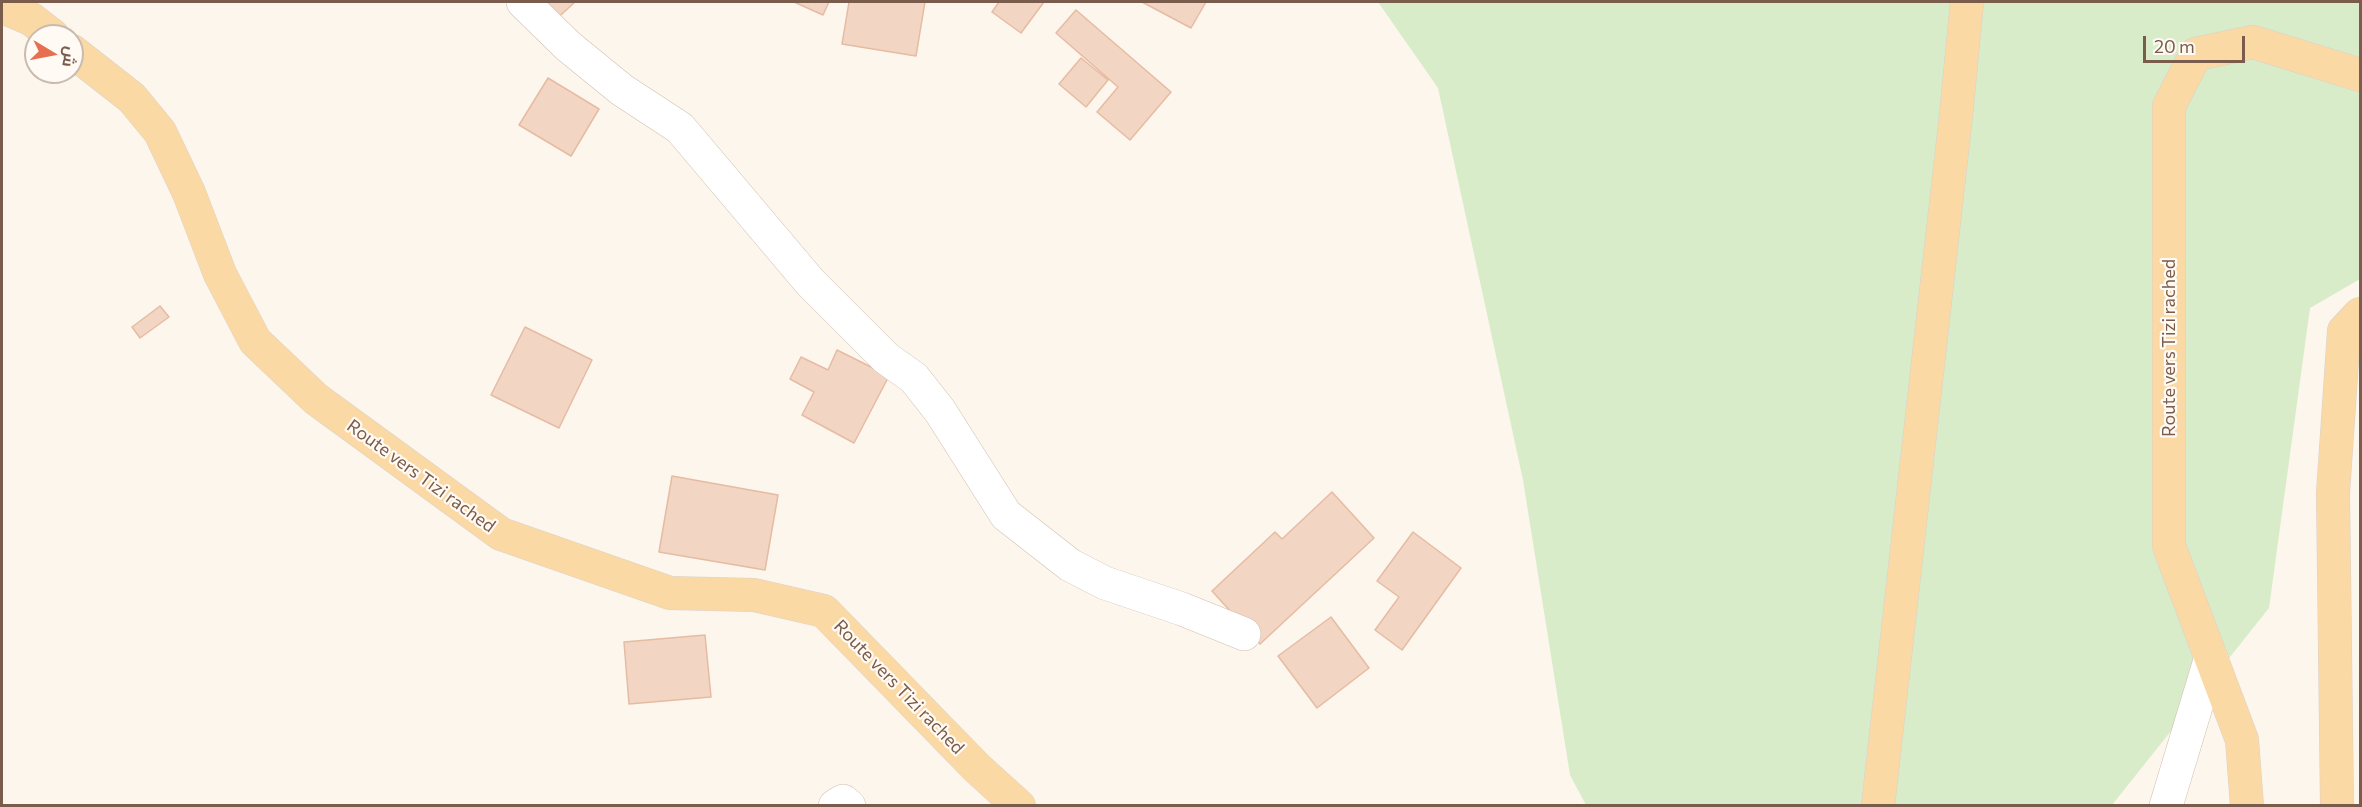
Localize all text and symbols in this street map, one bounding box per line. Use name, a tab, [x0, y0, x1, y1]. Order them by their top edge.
north arrow	[24, 24, 84, 84]
scale bar	[2146, 24, 2248, 62]
text: 20 m	[2154, 35, 2195, 57]
text: ش	[59, 45, 81, 69]
street label: Route vers Tizi rached	[2158, 259, 2180, 437]
street label: Route vers Tizi rached	[343, 415, 499, 537]
street label: Route vers Tizi rached	[829, 615, 969, 759]

